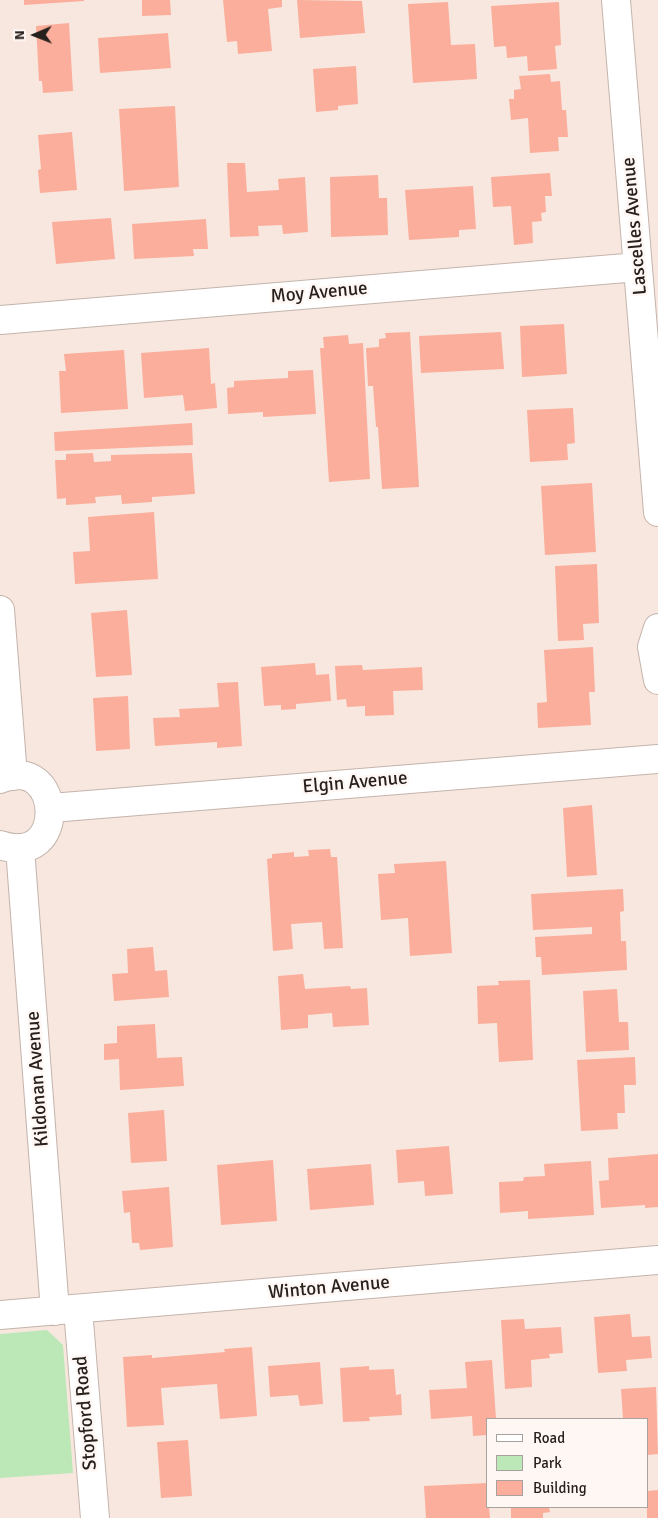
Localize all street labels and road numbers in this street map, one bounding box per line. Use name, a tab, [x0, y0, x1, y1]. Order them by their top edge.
street label: Lascelles Avenue	[618, 156, 652, 296]
street label: Moy Avenue	[269, 277, 369, 309]
street label: Elgin Avenue	[302, 767, 408, 799]
street label: Kildonan Avenue	[22, 1010, 54, 1148]
street label: Winton Avenue	[267, 1271, 391, 1305]
street label: Stopford Road	[70, 1355, 102, 1471]

